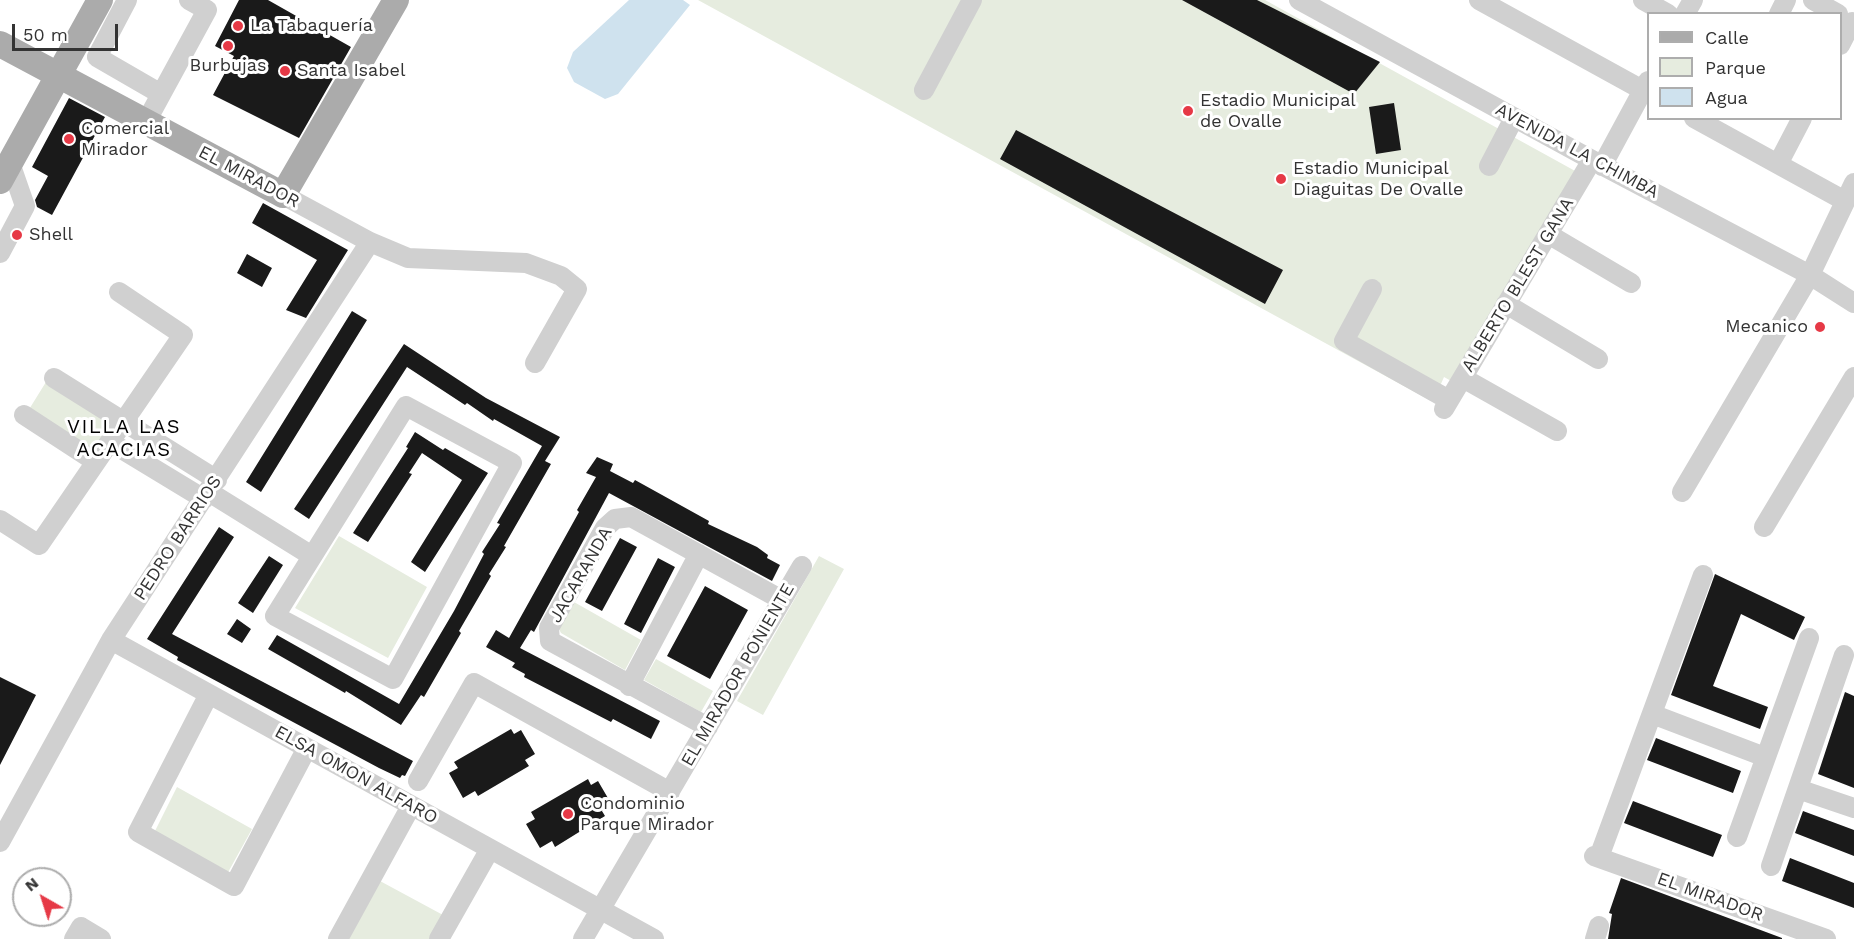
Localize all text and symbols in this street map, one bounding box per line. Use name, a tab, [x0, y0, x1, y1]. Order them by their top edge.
scale bar	[15, 12, 122, 50]
legend	[1647, 12, 1842, 120]
place label: La Tabaquería	[250, 15, 373, 37]
marker: La Tabaquería	[231, 19, 245, 33]
text: 50 m	[23, 24, 68, 45]
text: Calle	[1705, 27, 1749, 48]
marker: Burbujas	[221, 39, 235, 53]
place label: Burbujas	[189, 55, 267, 77]
text: Parque	[1705, 57, 1766, 78]
place label: Santa Isabel	[297, 60, 405, 82]
marker: Santa Isabel	[278, 64, 292, 78]
text: Agua	[1705, 87, 1748, 108]
place label: Estadio Municipal de Ovalle	[1200, 90, 1356, 132]
street label: AVENIDA LA CHIMBA	[1492, 99, 1662, 203]
marker: Estadio Municipal de Ovalle	[1181, 104, 1195, 118]
place label: Comercial Mirador	[81, 118, 169, 160]
marker: Comercial Mirador	[62, 132, 76, 146]
street label: EL MIRADOR	[195, 141, 303, 213]
place label: Estadio Municipal Diaguitas De Ovalle	[1293, 158, 1463, 201]
marker: Estadio Municipal Diaguitas De Ovalle	[1274, 172, 1288, 186]
street label: ALBERTO BLEST GANA	[1457, 194, 1579, 376]
place label: Shell	[29, 224, 73, 246]
marker: Shell	[10, 228, 24, 242]
place label: Mecanico	[1725, 316, 1808, 338]
marker: Mecanico	[1813, 320, 1827, 334]
district label: VILLA LAS ACACIAS	[67, 415, 181, 462]
street label: PEDRO BARRIOS	[130, 471, 226, 605]
street label: JACARANDA	[545, 523, 617, 627]
street label: EL MIRADOR PONIENTE	[677, 580, 799, 770]
street label: ELSA OMON ALFARO	[271, 721, 441, 829]
place label: Condominio Parque Mirador	[580, 793, 714, 836]
marker: Condominio Parque Mirador	[561, 807, 575, 821]
north arrow	[12, 867, 72, 927]
street label: EL MIRADOR	[1654, 868, 1766, 926]
text: N	[21, 873, 42, 895]

